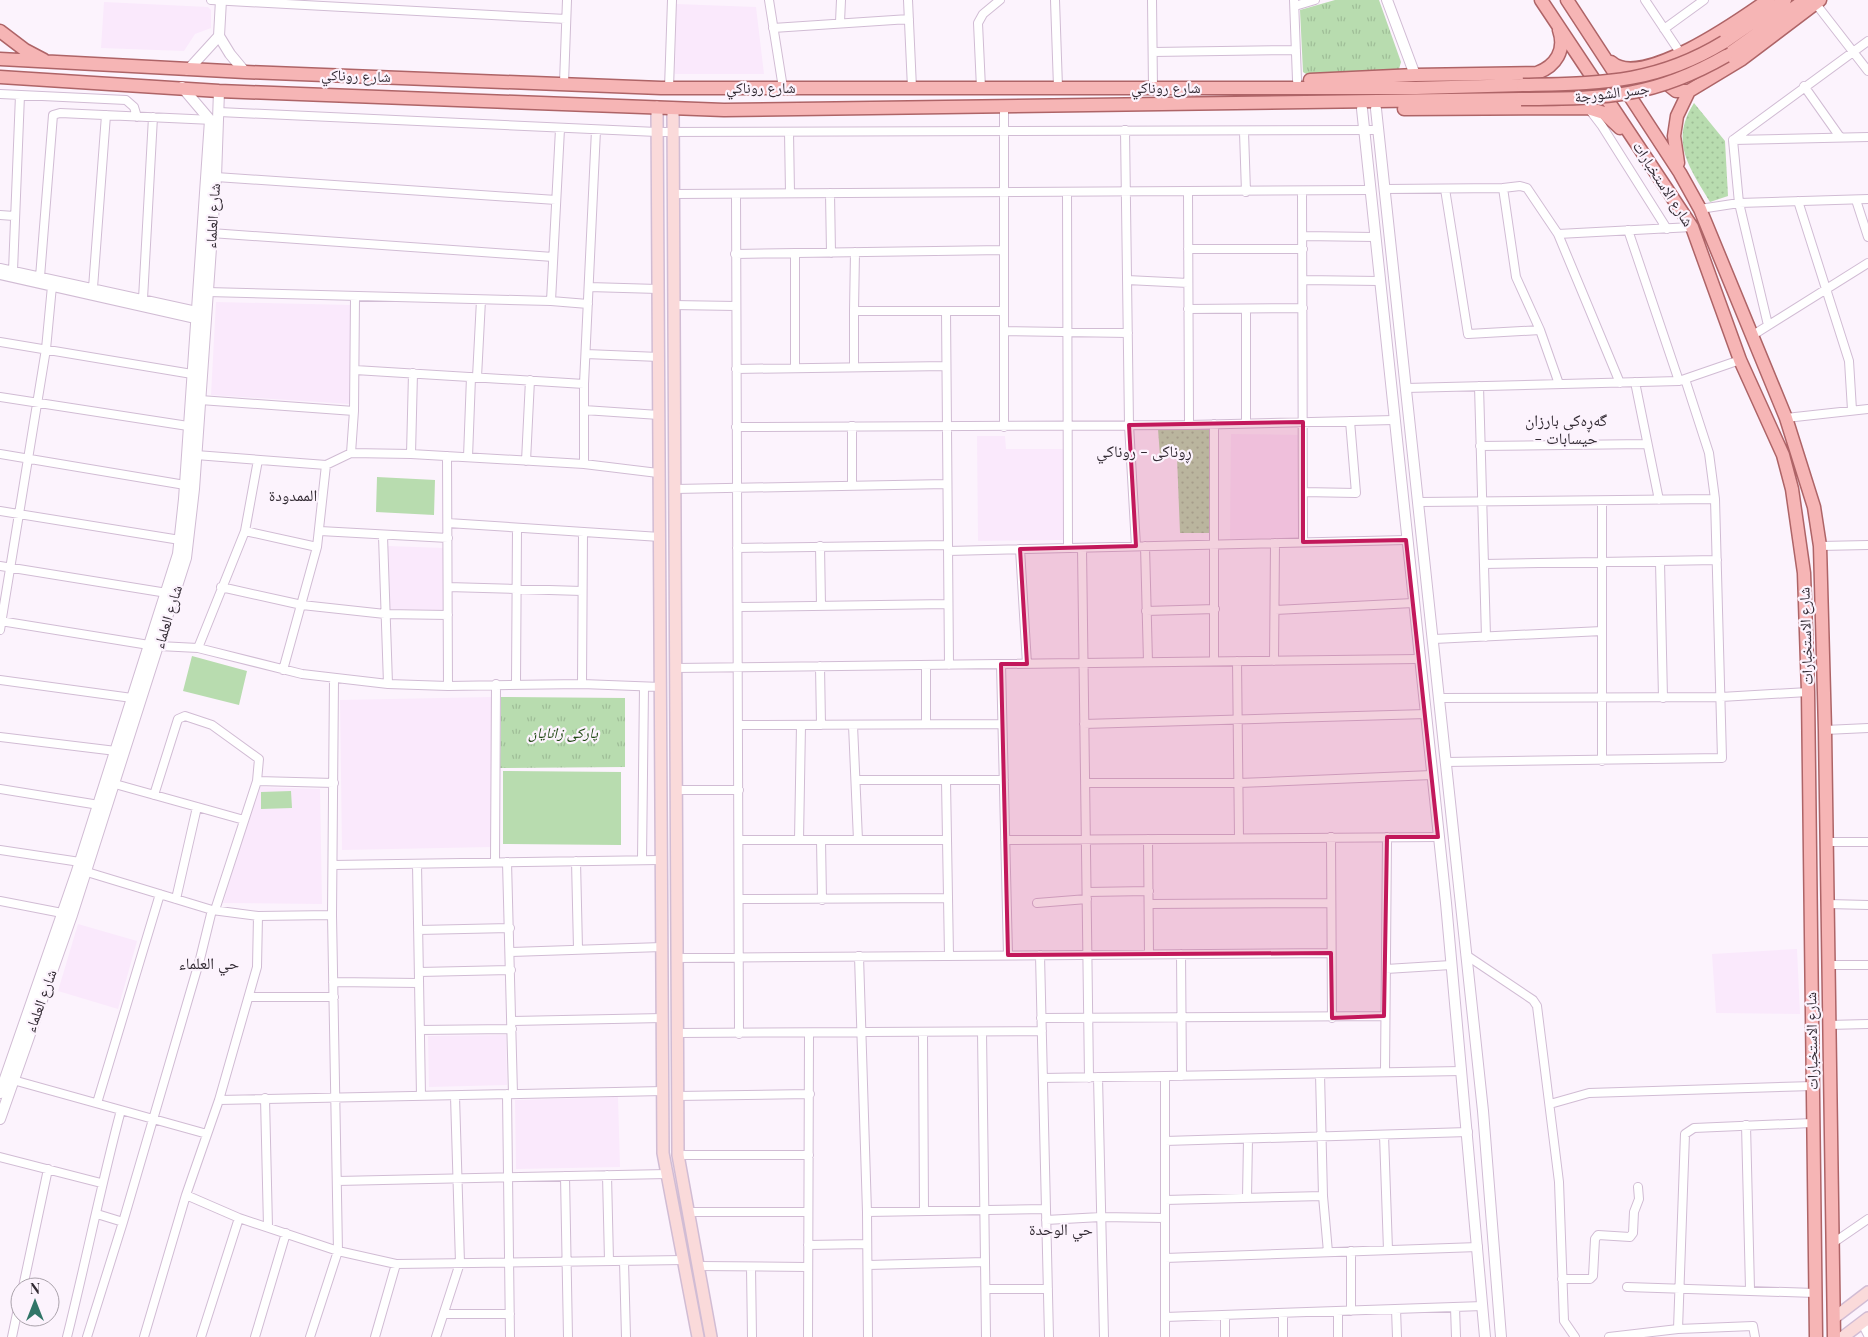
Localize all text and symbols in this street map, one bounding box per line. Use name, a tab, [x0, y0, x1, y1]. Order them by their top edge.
street label: شارع روناكي	[321, 64, 391, 89]
street label: شارع روناكي	[726, 77, 796, 100]
street label: شارع روناكي	[1131, 77, 1201, 100]
street label: جسر الشورجة	[1573, 77, 1651, 107]
street label: شارع الاستخبارات	[1628, 137, 1699, 231]
street label: شارع العلماء	[200, 182, 225, 249]
district label: گەڕەکی بارزان - حیسابات	[1525, 409, 1607, 448]
district label: ڕوناکی - روناكي	[1096, 440, 1192, 464]
district label: الممدودة	[269, 484, 317, 505]
street label: شارع العلماء	[148, 582, 187, 651]
street label: شارع الاستخبارات	[1793, 587, 1818, 685]
park label: پارکی زانایان	[528, 722, 599, 742]
district label: حي العلماء	[179, 952, 239, 976]
street label: شارع العلماء	[19, 966, 62, 1035]
street label: شارع الاستخبارات	[1800, 992, 1823, 1090]
district label: حي الوحدة	[1029, 1218, 1093, 1242]
north arrow	[10, 1277, 60, 1327]
text: N	[30, 1279, 40, 1298]

